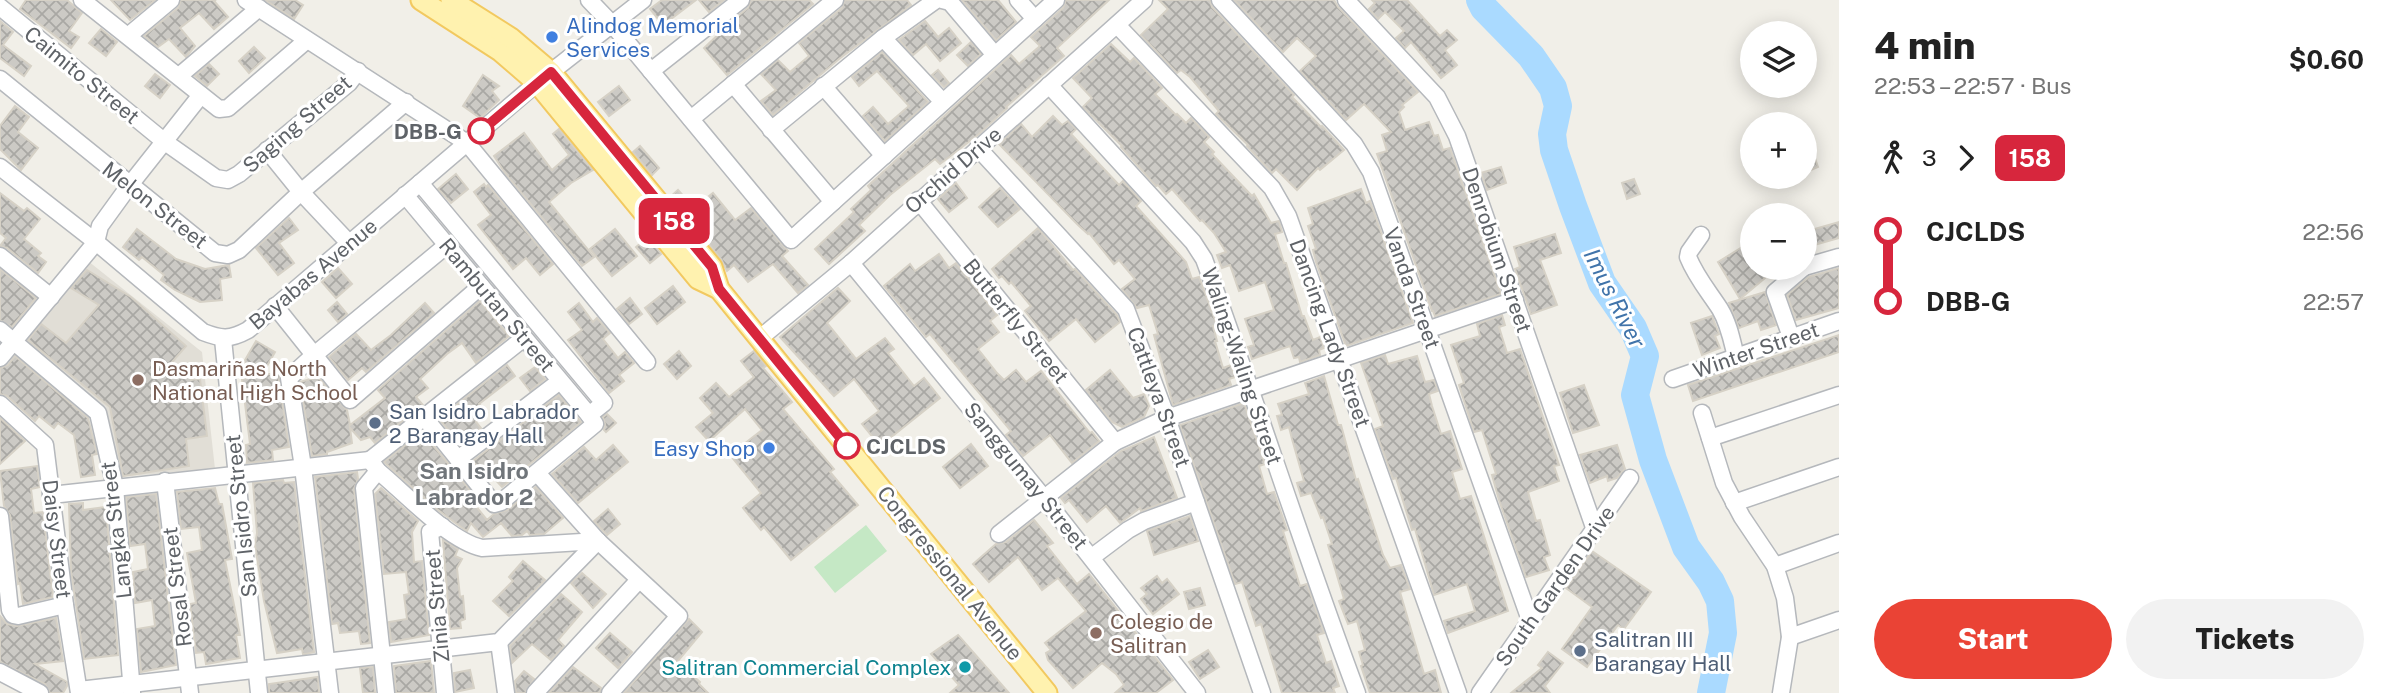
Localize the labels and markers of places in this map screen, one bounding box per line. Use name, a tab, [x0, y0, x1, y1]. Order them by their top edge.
place label: Alindog Memorial Services	[566, 13, 739, 62]
marker: Alindog Memorial Services	[544, 29, 560, 45]
marker: DBB-G	[468, 118, 494, 144]
place label: DBB-G	[394, 119, 462, 144]
place label: Dasmariñas North National High School	[152, 356, 358, 405]
marker: Dasmariñas North National High School	[130, 372, 146, 388]
place label: San Isidro Labrador 2 Barangay Hall	[389, 399, 579, 448]
marker: San Isidro Labrador 2 Barangay Hall	[367, 415, 383, 431]
marker: CJCLDS	[834, 433, 860, 459]
place label: CJCLDS	[866, 434, 946, 459]
place label: Easy Shop	[653, 436, 755, 461]
marker: Easy Shop	[761, 440, 777, 456]
place label: Colegio de Salitran	[1110, 609, 1213, 658]
marker: Colegio de Salitran	[1088, 625, 1104, 641]
place label: Salitran III Barangay Hall	[1594, 627, 1732, 676]
marker: Salitran III Barangay Hall	[1572, 643, 1588, 659]
place label: Salitran Commercial Complex	[661, 655, 951, 680]
marker: Salitran Commercial Complex	[957, 659, 973, 675]

